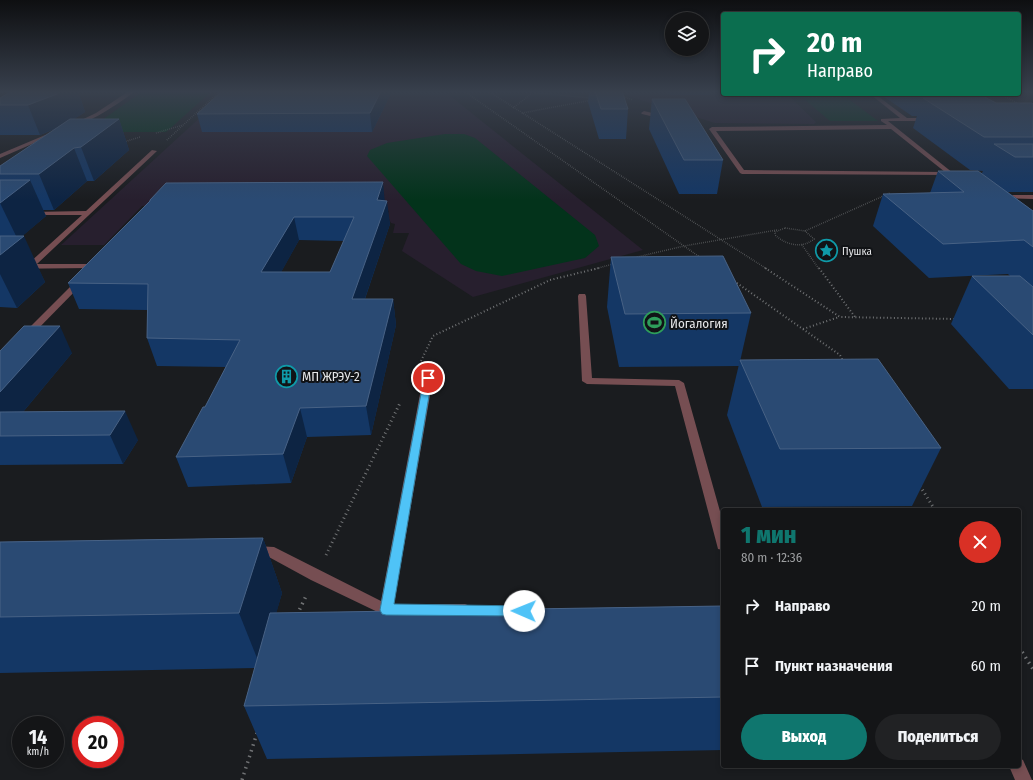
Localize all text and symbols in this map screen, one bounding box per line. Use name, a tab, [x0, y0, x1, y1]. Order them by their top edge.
map controls	[665, 12, 709, 56]
button: layers	[665, 12, 709, 56]
text: 20 m	[807, 26, 862, 59]
icon: right	[741, 28, 793, 80]
text: Направо	[807, 60, 873, 82]
place icon: Пушка	[814, 238, 840, 264]
place label: Пушка	[842, 245, 872, 258]
sports icon: Йогалогия	[641, 310, 667, 336]
place label: Йогалогия	[670, 316, 728, 331]
pin	[411, 361, 445, 395]
building icon: МП ЖРЭУ-2	[273, 363, 299, 389]
icon: arrive	[417, 367, 439, 389]
place label: МП ЖРЭУ-2	[302, 369, 360, 384]
text: 1 мин	[741, 521, 796, 549]
button: close	[959, 521, 1001, 563]
text: 80 m · 12:36	[741, 550, 802, 565]
position arrow	[503, 590, 545, 632]
icon: right	[741, 595, 763, 617]
text: Направо	[775, 597, 830, 615]
text: 20 m	[972, 597, 1001, 615]
icon: arrive	[741, 655, 763, 677]
text: Пункт назначения	[775, 657, 893, 675]
text: 60 m	[971, 657, 1001, 675]
button: Выход	[741, 714, 867, 760]
button: Поделиться	[875, 714, 1001, 760]
speed limit sign: 20	[72, 716, 124, 768]
text: 14	[29, 725, 47, 749]
text: km/h	[27, 746, 49, 758]

